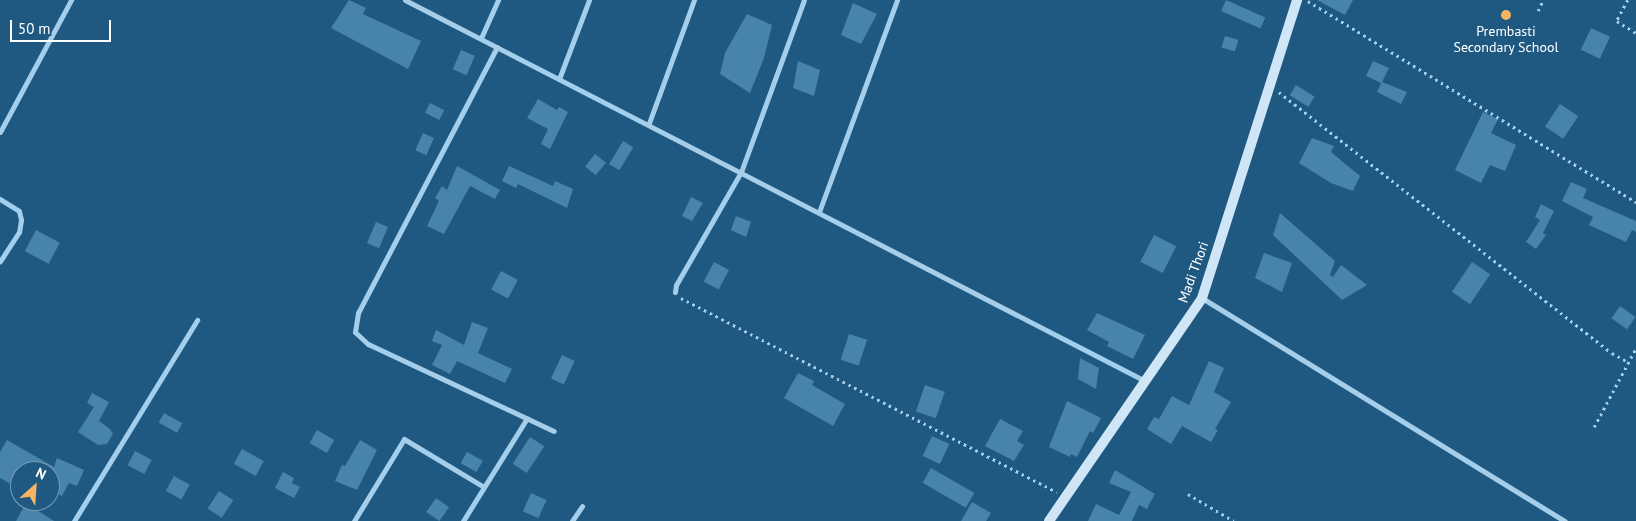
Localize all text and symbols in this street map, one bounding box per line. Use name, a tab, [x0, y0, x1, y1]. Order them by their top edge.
marker: Prembasti Secondary School	[1500, 9, 1512, 21]
scale bar	[12, 10, 114, 42]
text: 50 m	[18, 19, 51, 38]
place label: Prembasti Secondary School	[1453, 23, 1559, 56]
street label: Madi Thori	[1174, 239, 1212, 305]
north arrow	[10, 461, 60, 511]
text: N	[33, 463, 49, 484]

